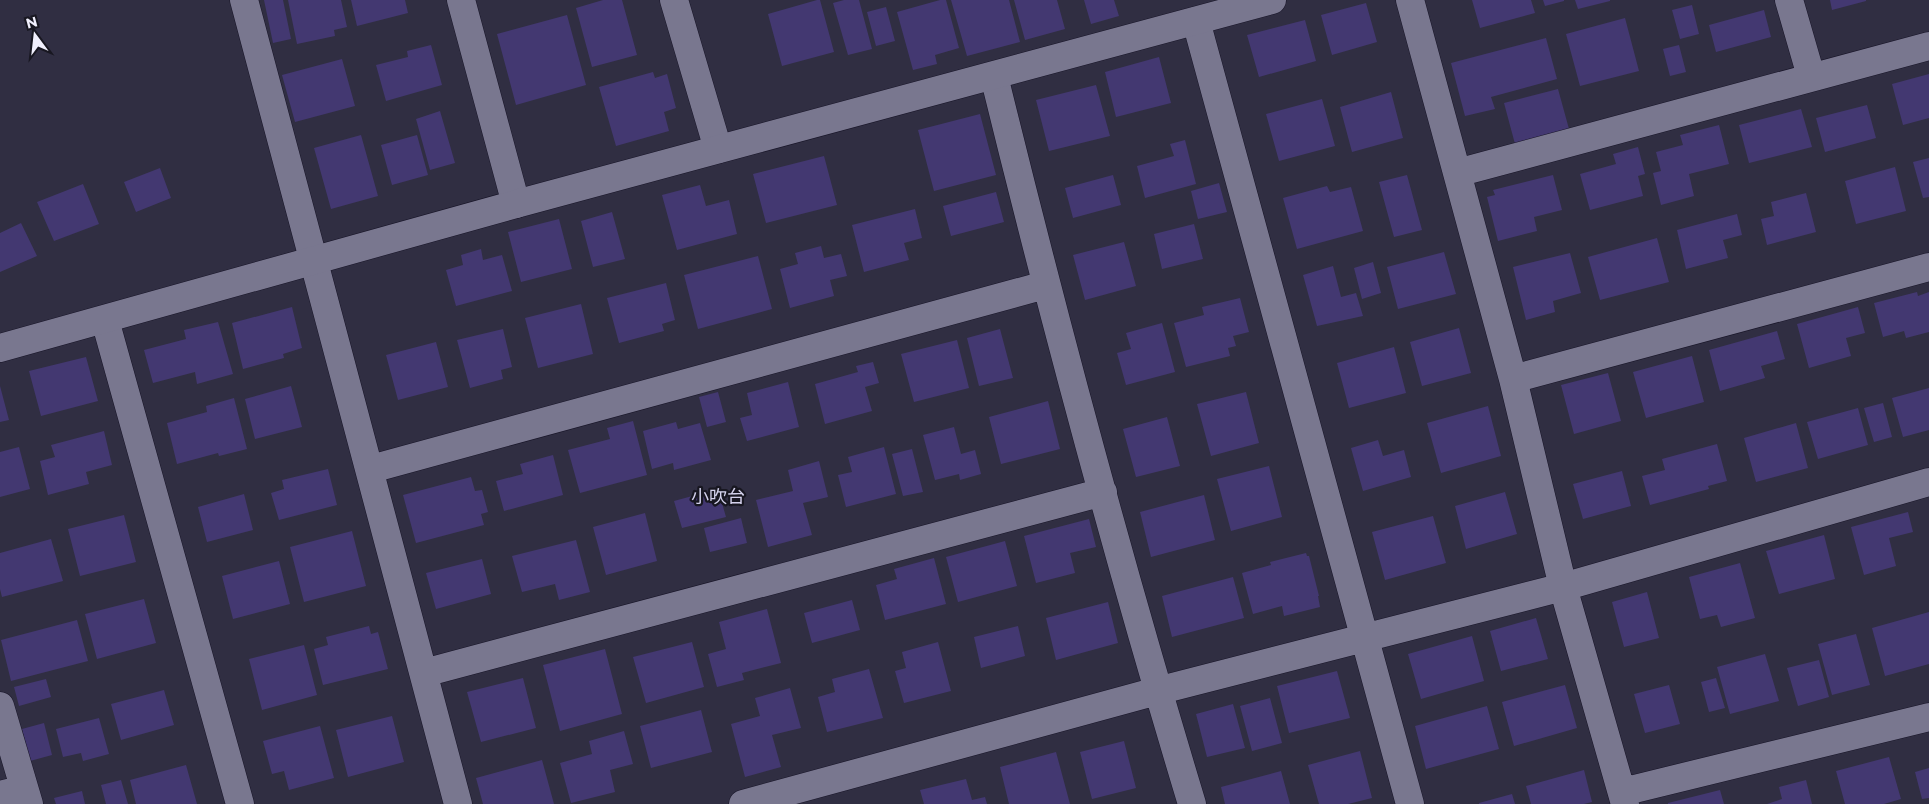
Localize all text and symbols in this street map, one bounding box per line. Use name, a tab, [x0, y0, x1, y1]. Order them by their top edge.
north arrow	[10, 10, 60, 60]
text: N	[24, 12, 39, 33]
district label: 小吹台	[691, 486, 745, 508]

